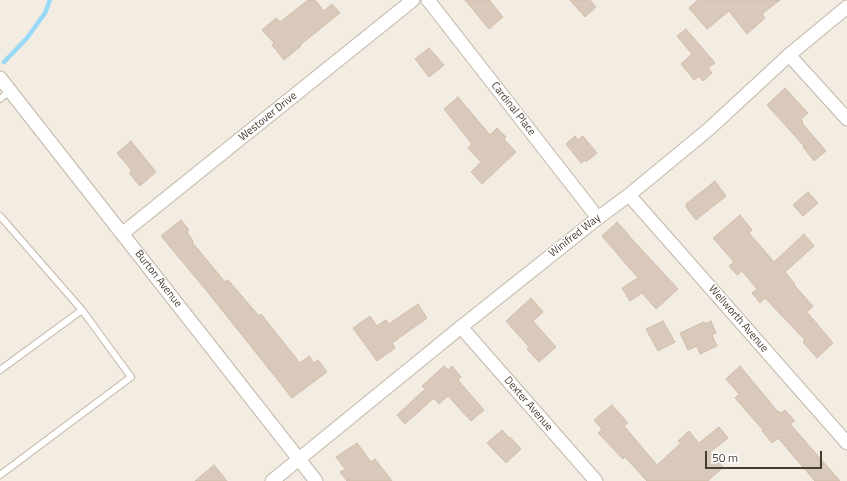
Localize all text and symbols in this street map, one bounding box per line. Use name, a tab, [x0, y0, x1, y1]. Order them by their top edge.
street label: Cardinal Place	[488, 79, 538, 139]
street label: Westover Drive	[236, 90, 300, 144]
street label: Winifred Way	[547, 212, 603, 260]
street label: Burton Avenue	[132, 248, 184, 310]
street label: Wellworth Avenue	[705, 283, 771, 355]
street label: Dexter Avenue	[501, 374, 555, 434]
scale bar	[707, 443, 824, 469]
text: 50 m	[712, 448, 738, 467]

